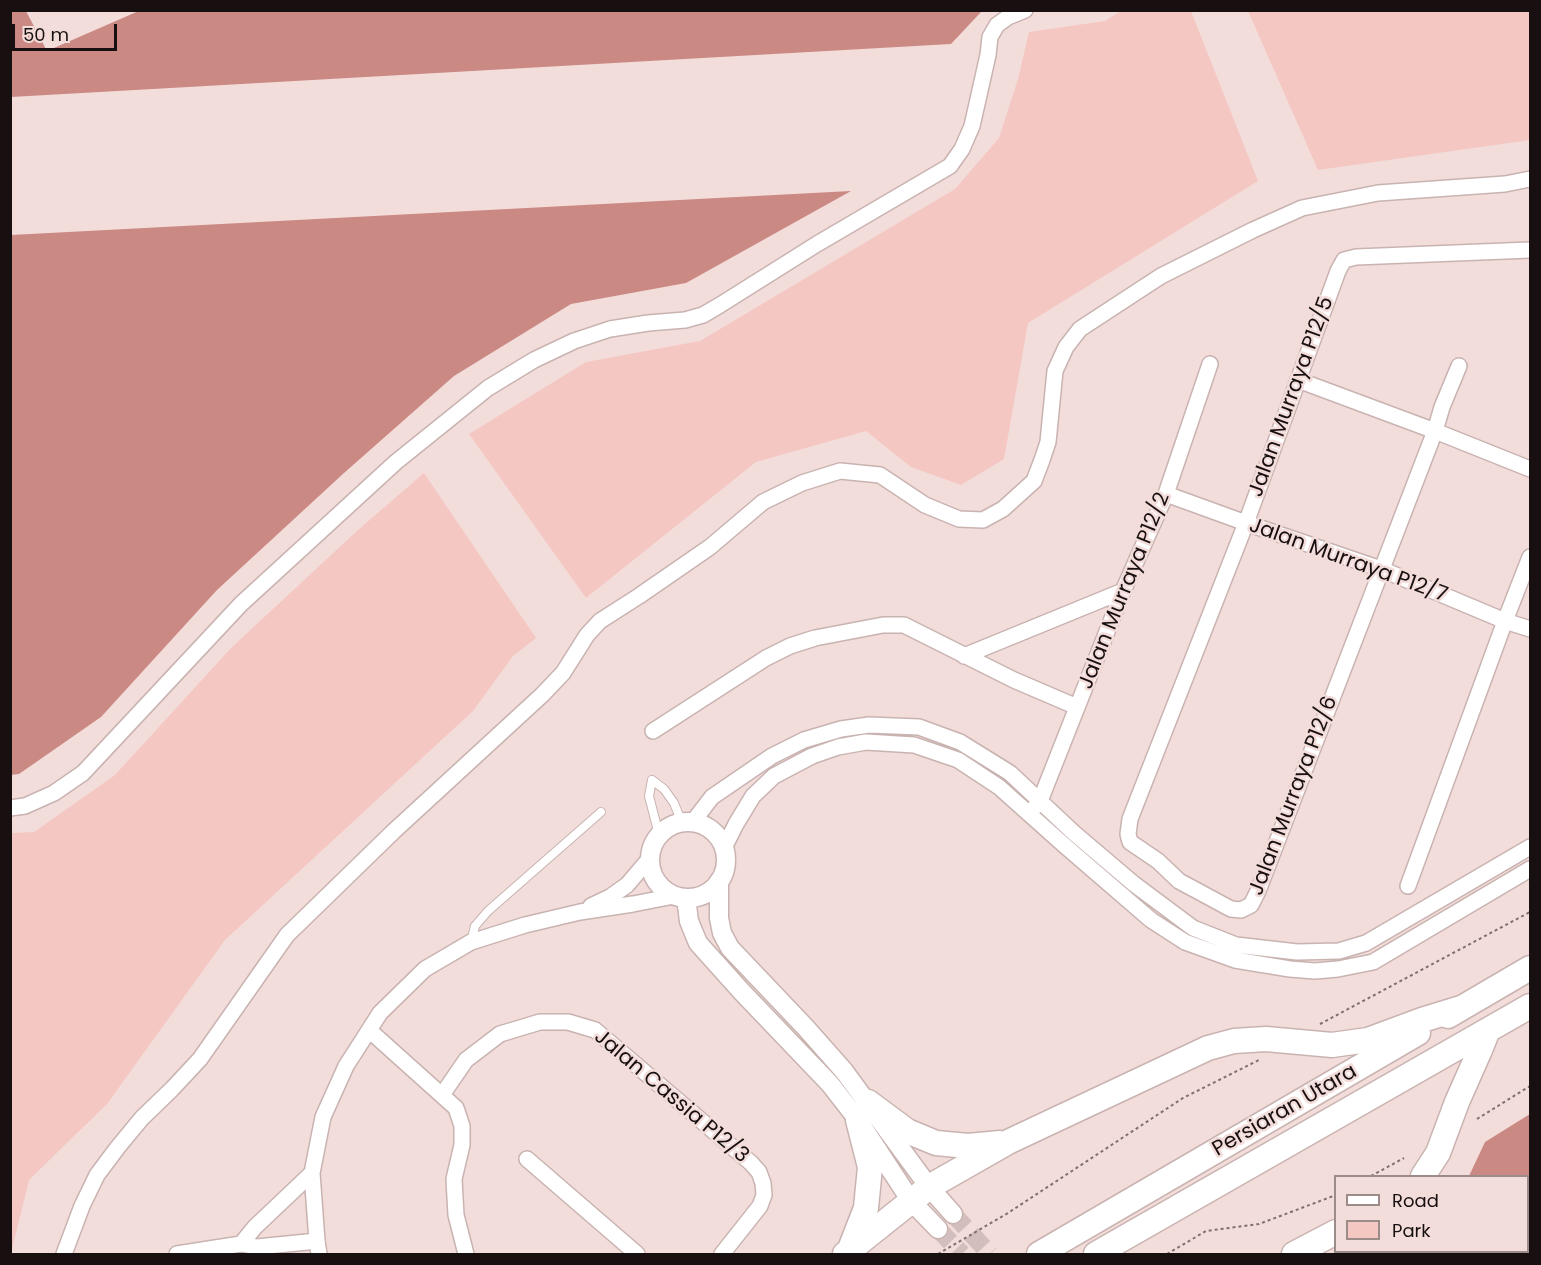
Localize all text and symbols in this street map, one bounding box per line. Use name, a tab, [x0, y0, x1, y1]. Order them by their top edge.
scale bar	[15, 12, 120, 50]
text: 50 m	[23, 22, 69, 47]
street label: Jalan Murraya P12/5	[1244, 294, 1340, 500]
street label: Jalan Murraya P12/2	[1074, 489, 1176, 693]
street label: Jalan Murraya P12/7	[1245, 513, 1451, 609]
street label: Jalan Murraya P12/6	[1244, 693, 1344, 899]
street label: Jalan Cassia P12/3	[588, 1025, 754, 1169]
street label: Persiaran Utara	[1208, 1059, 1362, 1163]
legend	[1334, 1175, 1529, 1253]
text: Road	[1392, 1188, 1439, 1213]
text: Park	[1392, 1218, 1431, 1243]

